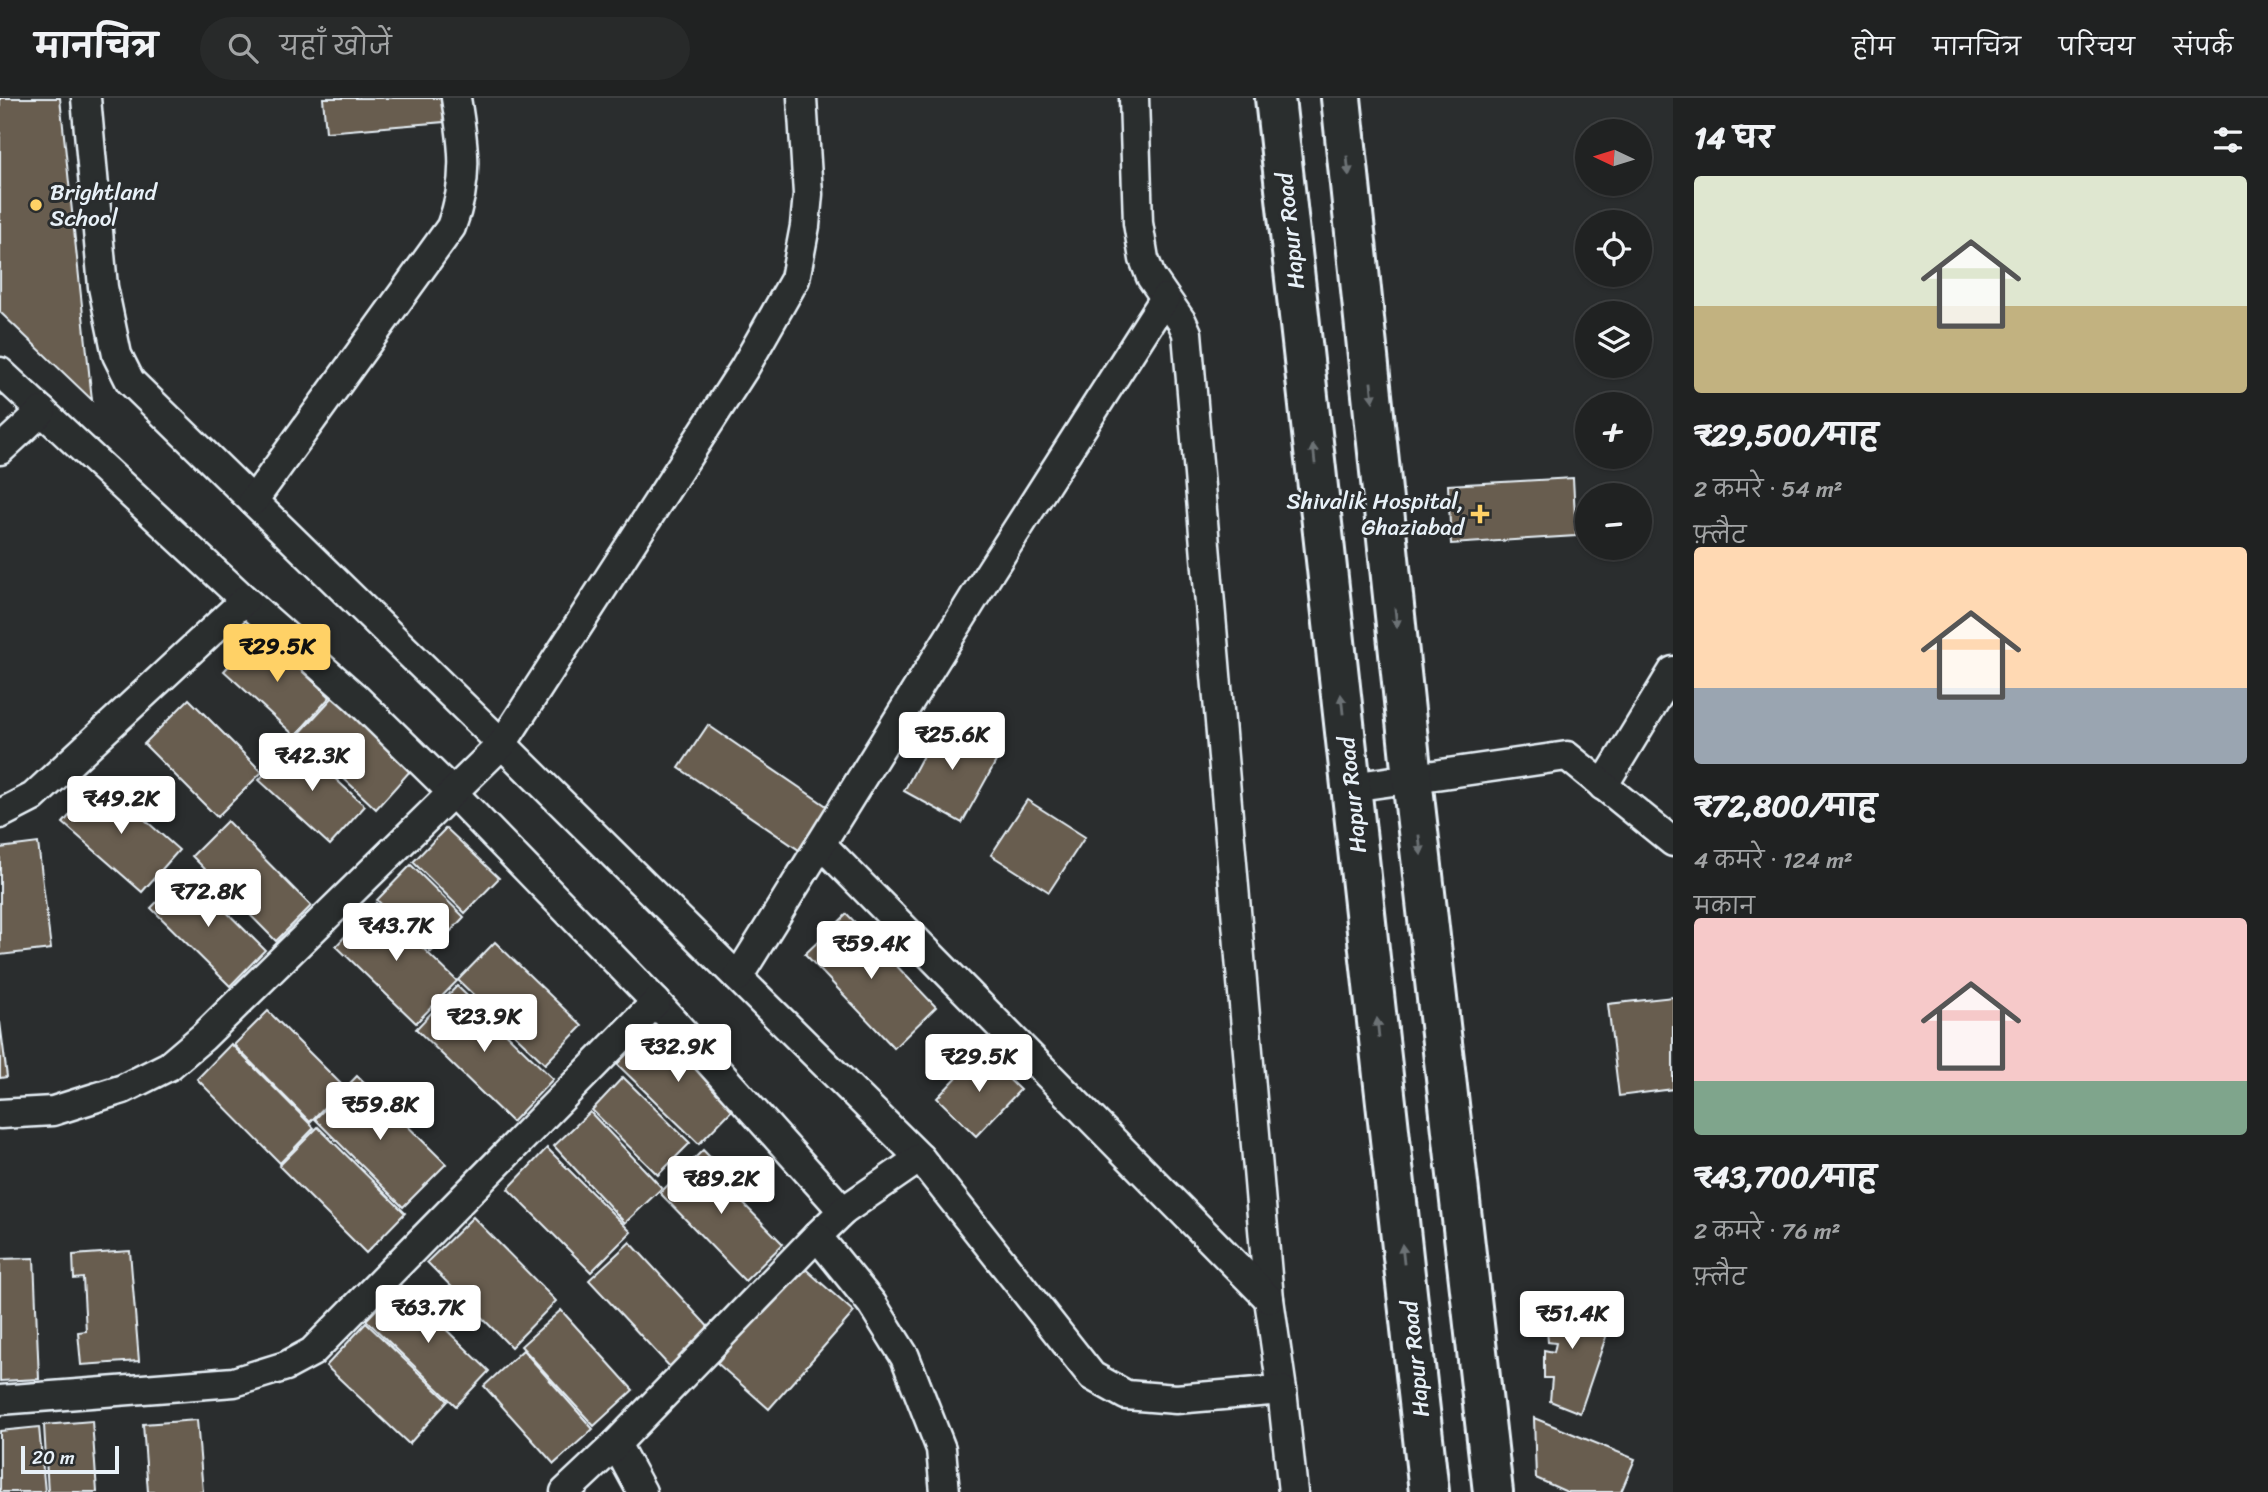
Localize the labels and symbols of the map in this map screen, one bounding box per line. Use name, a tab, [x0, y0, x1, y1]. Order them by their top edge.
north arrow	[1575, 119, 1652, 196]
one-way arrow	[1343, 155, 1354, 177]
street label: Hapur Road	[1264, 169, 1317, 291]
place label: Brightland School	[50, 172, 159, 239]
marker: Brightland School	[28, 197, 44, 213]
one-way arrow	[1366, 381, 1377, 403]
one-way arrow	[1308, 442, 1319, 464]
place label: Shivalik Hospital, Ghaziabad	[1286, 481, 1466, 548]
marker: Shivalik Hospital, Ghaziabad	[1470, 504, 1490, 524]
one-way arrow	[1390, 608, 1401, 630]
pin: ₹29.5K	[220, 624, 334, 684]
one-way arrow	[1336, 693, 1347, 715]
pin: ₹25.6K	[895, 712, 1009, 772]
street label: Hapur Road	[1326, 733, 1379, 855]
pin: ₹42.3K	[255, 734, 369, 793]
pin: ₹49.2K	[64, 776, 178, 836]
one-way arrow	[1414, 834, 1425, 856]
pin: ₹72.8K	[151, 870, 265, 929]
pin: ₹43.7K	[339, 904, 453, 963]
pin: ₹59.4K	[814, 922, 928, 981]
pin: ₹23.9K	[427, 995, 541, 1054]
one-way arrow	[1372, 1016, 1383, 1038]
pin: ₹32.9K	[621, 1024, 735, 1084]
pin: ₹29.5K	[922, 1034, 1036, 1094]
pin: ₹59.8K	[323, 1082, 437, 1142]
pin: ₹89.2K	[664, 1156, 778, 1216]
one-way arrow	[1397, 1243, 1408, 1265]
pin: ₹63.7K	[371, 1286, 485, 1345]
pin: ₹51.4K	[1515, 1292, 1629, 1351]
street label: Hapur Road	[1389, 1297, 1442, 1419]
scale bar	[21, 1443, 119, 1475]

